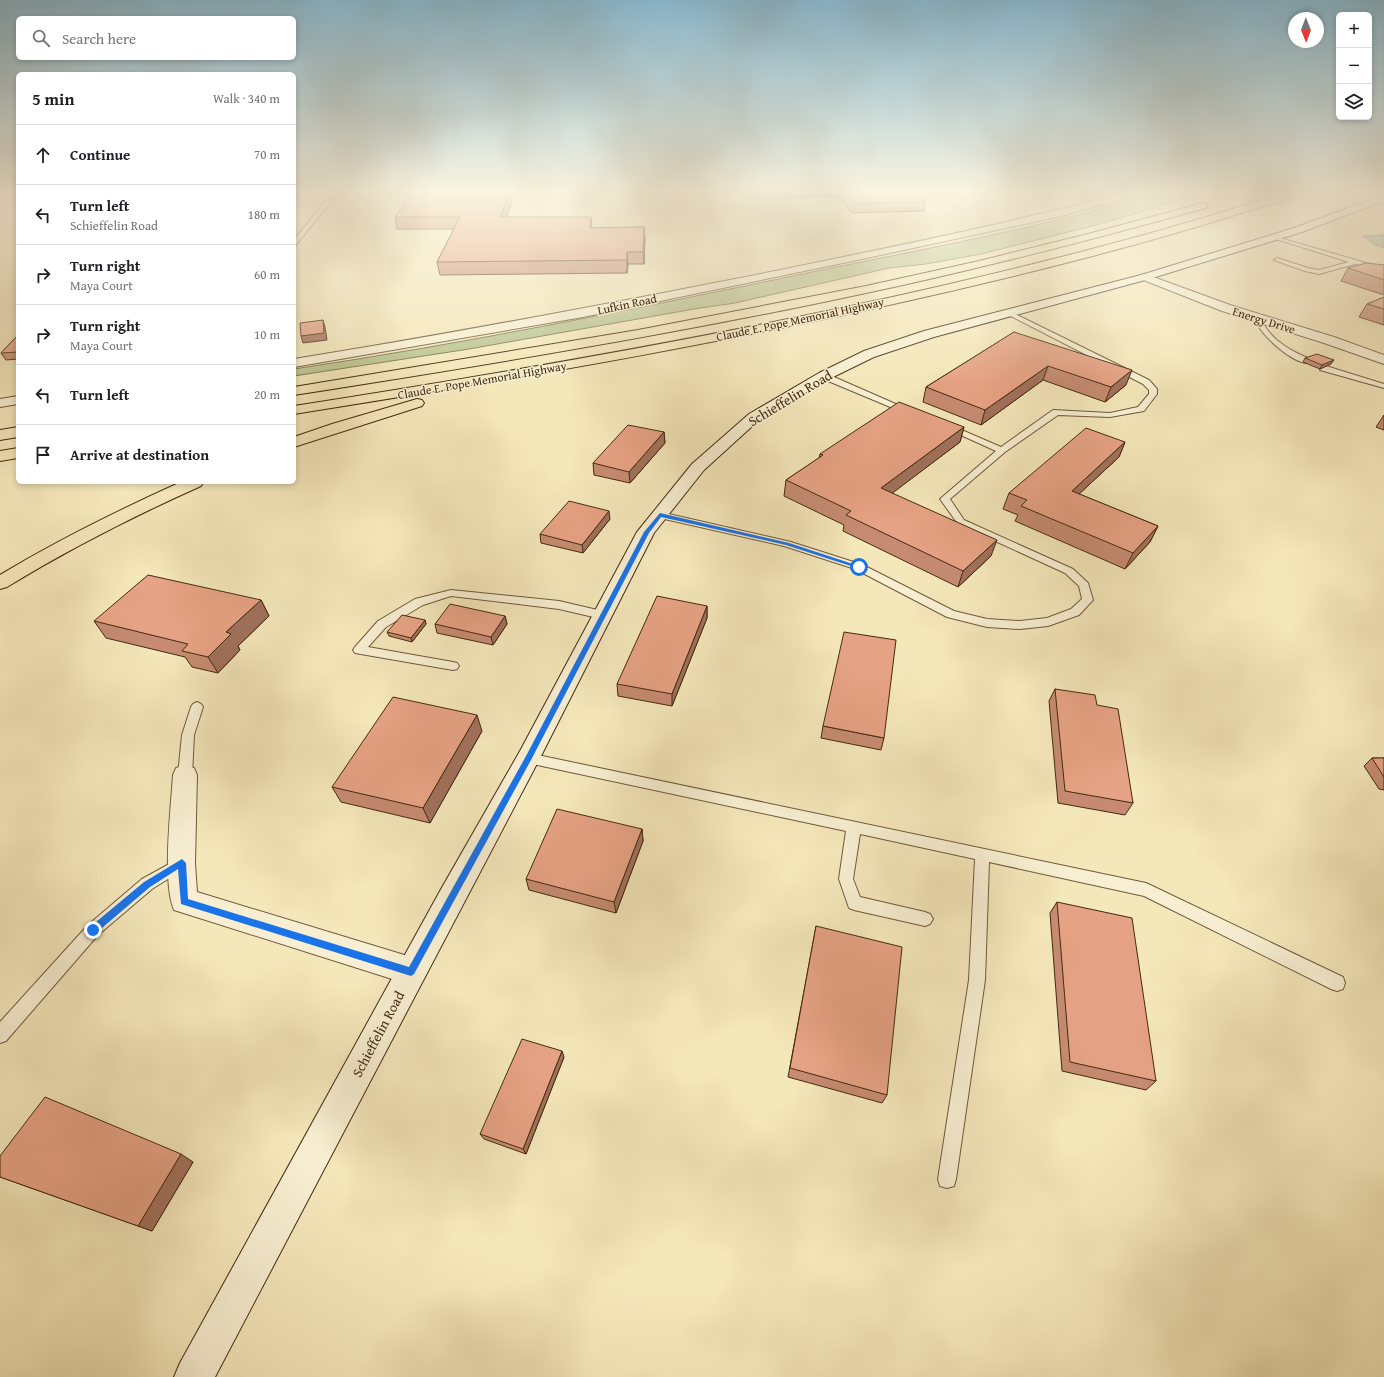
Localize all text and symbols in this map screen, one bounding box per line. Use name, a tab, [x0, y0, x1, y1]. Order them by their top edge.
north arrow	[1288, 12, 1324, 48]
map controls	[1336, 12, 1372, 120]
button: +	[1336, 12, 1372, 48]
search box	[16, 16, 296, 60]
icon: search	[30, 27, 52, 49]
text: Search here	[62, 28, 136, 49]
button: −	[1336, 48, 1372, 84]
button: layers	[1336, 84, 1372, 120]
text: 5 min	[32, 86, 74, 111]
text: Walk · 340 m	[213, 89, 280, 108]
icon: ahead	[32, 144, 54, 166]
text: Continue	[70, 144, 131, 165]
text: 70 m	[254, 145, 280, 164]
text: Turn left	[70, 195, 129, 216]
icon: left	[32, 204, 54, 226]
text: 180 m	[248, 205, 280, 224]
text: Schieffelin Road	[70, 216, 158, 235]
text: Turn right	[70, 255, 141, 276]
icon: right	[32, 264, 54, 286]
text: 60 m	[254, 265, 280, 284]
text: Maya Court	[70, 276, 133, 295]
street label: Lufkin Road	[596, 289, 659, 319]
street label: Claude E. Pope Memorial Highway	[715, 293, 885, 345]
street label: Energy Drive	[1230, 302, 1298, 338]
text: Turn right	[70, 315, 141, 336]
icon: right	[32, 324, 54, 346]
text: 10 m	[254, 325, 280, 344]
text: Maya Court	[70, 336, 133, 355]
street label: Claude E. Pope Memorial Highway	[396, 357, 568, 403]
street label: Schieffelin Road	[744, 365, 836, 431]
icon: left	[32, 384, 54, 406]
text: Turn left	[70, 384, 129, 405]
text: 20 m	[254, 385, 280, 404]
icon: arrive	[32, 444, 54, 466]
text: Arrive at destination	[70, 444, 209, 465]
route start	[850, 558, 868, 576]
route end	[84, 921, 102, 939]
street label: Schieffelin Road	[347, 987, 409, 1081]

